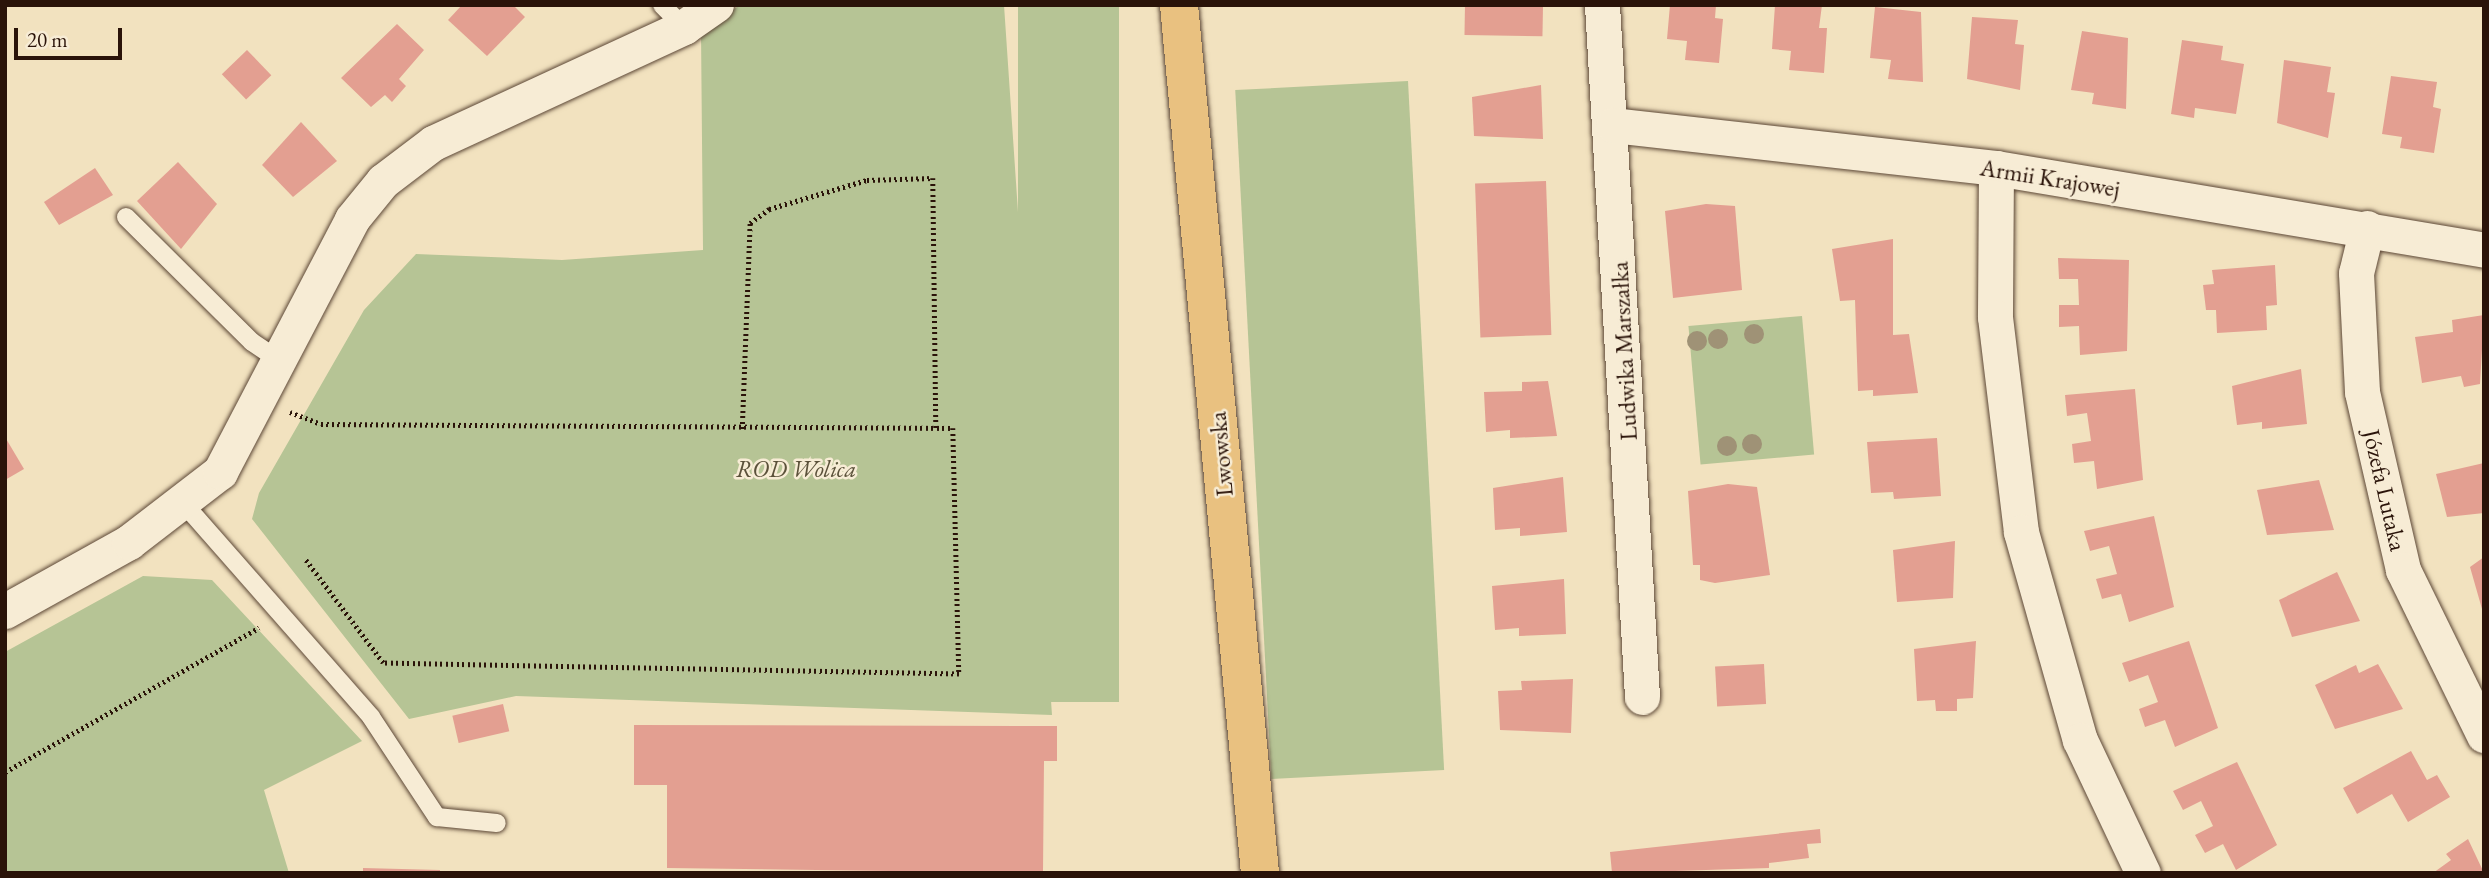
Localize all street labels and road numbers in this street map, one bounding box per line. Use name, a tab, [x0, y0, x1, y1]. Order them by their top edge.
street label: Armii Krajowej	[1978, 153, 2122, 203]
street label: Ludwika Marszałka	[1605, 261, 1643, 441]
street label: Lwowska	[1203, 410, 1239, 498]
street label: Józefa Lutaka	[2357, 426, 2413, 554]

